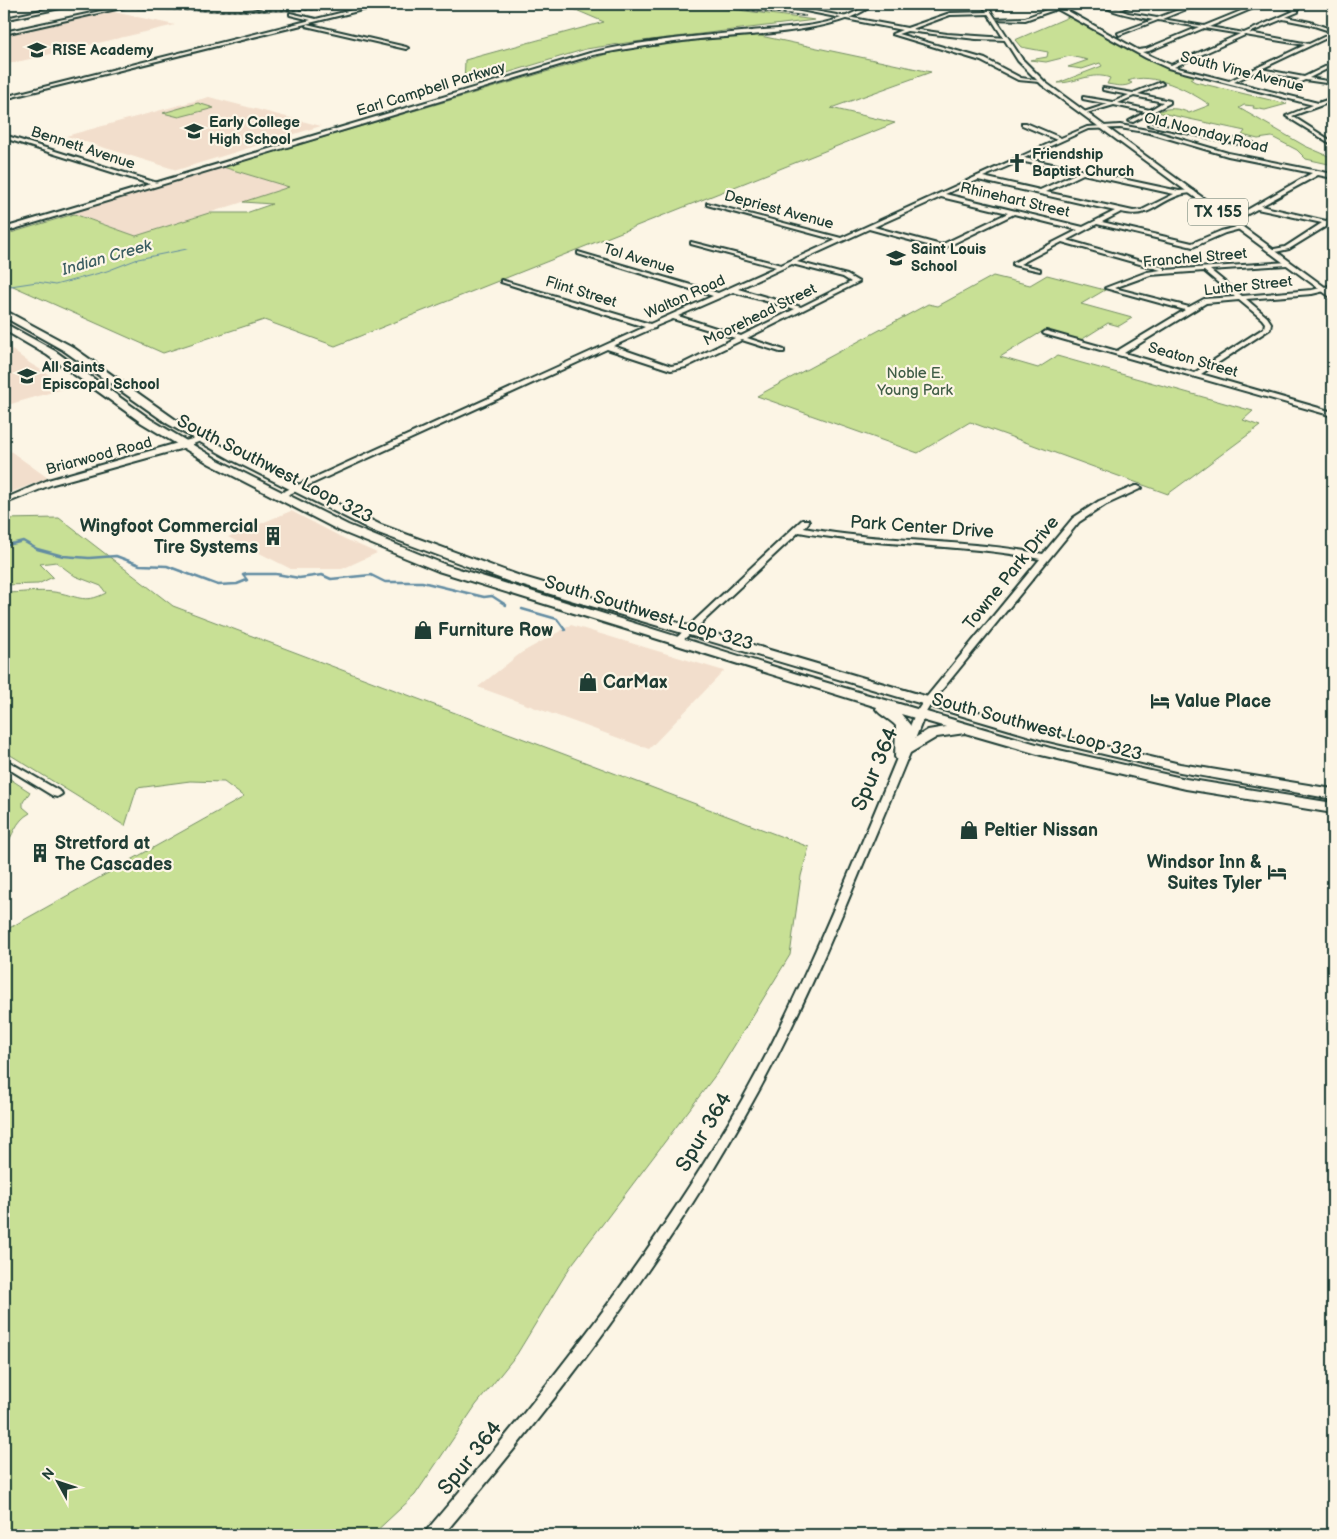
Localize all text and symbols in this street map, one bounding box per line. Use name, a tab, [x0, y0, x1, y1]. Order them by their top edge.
school or university icon: RISE Academy	[26, 39, 48, 61]
place label: RISE Academy	[52, 41, 153, 60]
street label: South Vine Avenue	[1178, 47, 1306, 97]
street label: Earl Campbell Parkway	[354, 57, 508, 121]
street label: Old Noonday Road	[1142, 108, 1270, 158]
place label: Early College High School	[209, 113, 300, 149]
school or university icon: Early College High School	[183, 120, 205, 142]
street label: Bennett Avenue	[28, 122, 138, 174]
place label: Friendship Baptist Church	[1032, 145, 1134, 181]
church icon: Friendship Baptist Church	[1006, 152, 1028, 174]
street label: Rhinehart Street	[958, 178, 1072, 222]
street label: Depriest Avenue	[722, 186, 836, 234]
road number: TX 155	[1188, 198, 1248, 226]
water label: Indian Creek	[59, 236, 155, 280]
street label: Tol Avenue	[601, 239, 677, 279]
place label: Saint Louis School	[911, 240, 986, 276]
street label: Franchel Street	[1142, 244, 1248, 272]
school or university icon: Saint Louis School	[885, 247, 907, 269]
street label: Walton Road	[642, 271, 728, 323]
street label: Flint Street	[543, 272, 619, 312]
street label: Luther Street	[1203, 272, 1294, 300]
street label: Moorehead Street	[700, 279, 820, 351]
street label: Seaton Street	[1146, 338, 1240, 382]
place label: All Saints Episcopal School	[41, 358, 160, 394]
park label: Noble E. Young Park	[876, 364, 953, 400]
school or university icon: All Saints Episcopal School	[16, 365, 38, 387]
street label: South Southwest Loop 323	[174, 410, 376, 528]
street label: Briarwood Road	[44, 433, 154, 479]
street label: Park Center Drive	[849, 512, 995, 543]
street label: Towne Park Drive	[959, 512, 1063, 634]
place label: Wingfoot Commercial Tire Systems	[80, 516, 258, 558]
building icon: Wingfoot Commercial Tire Systems	[262, 525, 284, 547]
street label: South Southwest Loop 323	[542, 571, 756, 655]
shop icon: Furniture Row	[412, 619, 434, 641]
place label: Furniture Row	[438, 620, 553, 641]
shop icon: CarMax	[577, 671, 599, 693]
place label: CarMax	[603, 672, 667, 693]
street label: South Southwest Loop 323	[929, 689, 1145, 765]
hotel icon: Value Place	[1149, 690, 1171, 712]
place label: Value Place	[1175, 691, 1271, 712]
street label: Spur 364	[846, 723, 904, 814]
shop icon: Peltier Nissan	[958, 819, 980, 841]
place label: Peltier Nissan	[984, 820, 1098, 841]
place label: Stretford at The Cascades	[55, 833, 172, 875]
building icon: Stretford at The Cascades	[29, 842, 51, 864]
place label: Windsor Inn & Suites Tyler	[1147, 852, 1263, 894]
hotel icon: Windsor Inn & Suites Tyler	[1266, 861, 1288, 883]
street label: Spur 364	[671, 1088, 738, 1176]
street label: Spur 364	[433, 1416, 508, 1500]
north arrow	[32, 1456, 82, 1506]
text: N	[39, 1464, 58, 1483]

